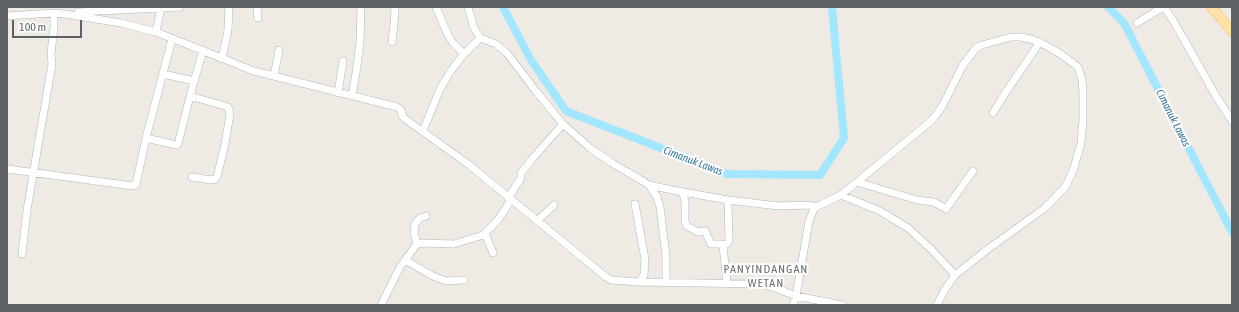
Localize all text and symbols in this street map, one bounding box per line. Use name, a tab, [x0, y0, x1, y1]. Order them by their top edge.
scale bar	[14, 12, 84, 38]
text: 100 m	[19, 20, 46, 34]
water label: Cimanuk Lawas	[1153, 87, 1193, 149]
water label: Cimanuk Lawas	[662, 144, 724, 178]
district label: PANYINDANGAN WETAN	[724, 262, 808, 290]

